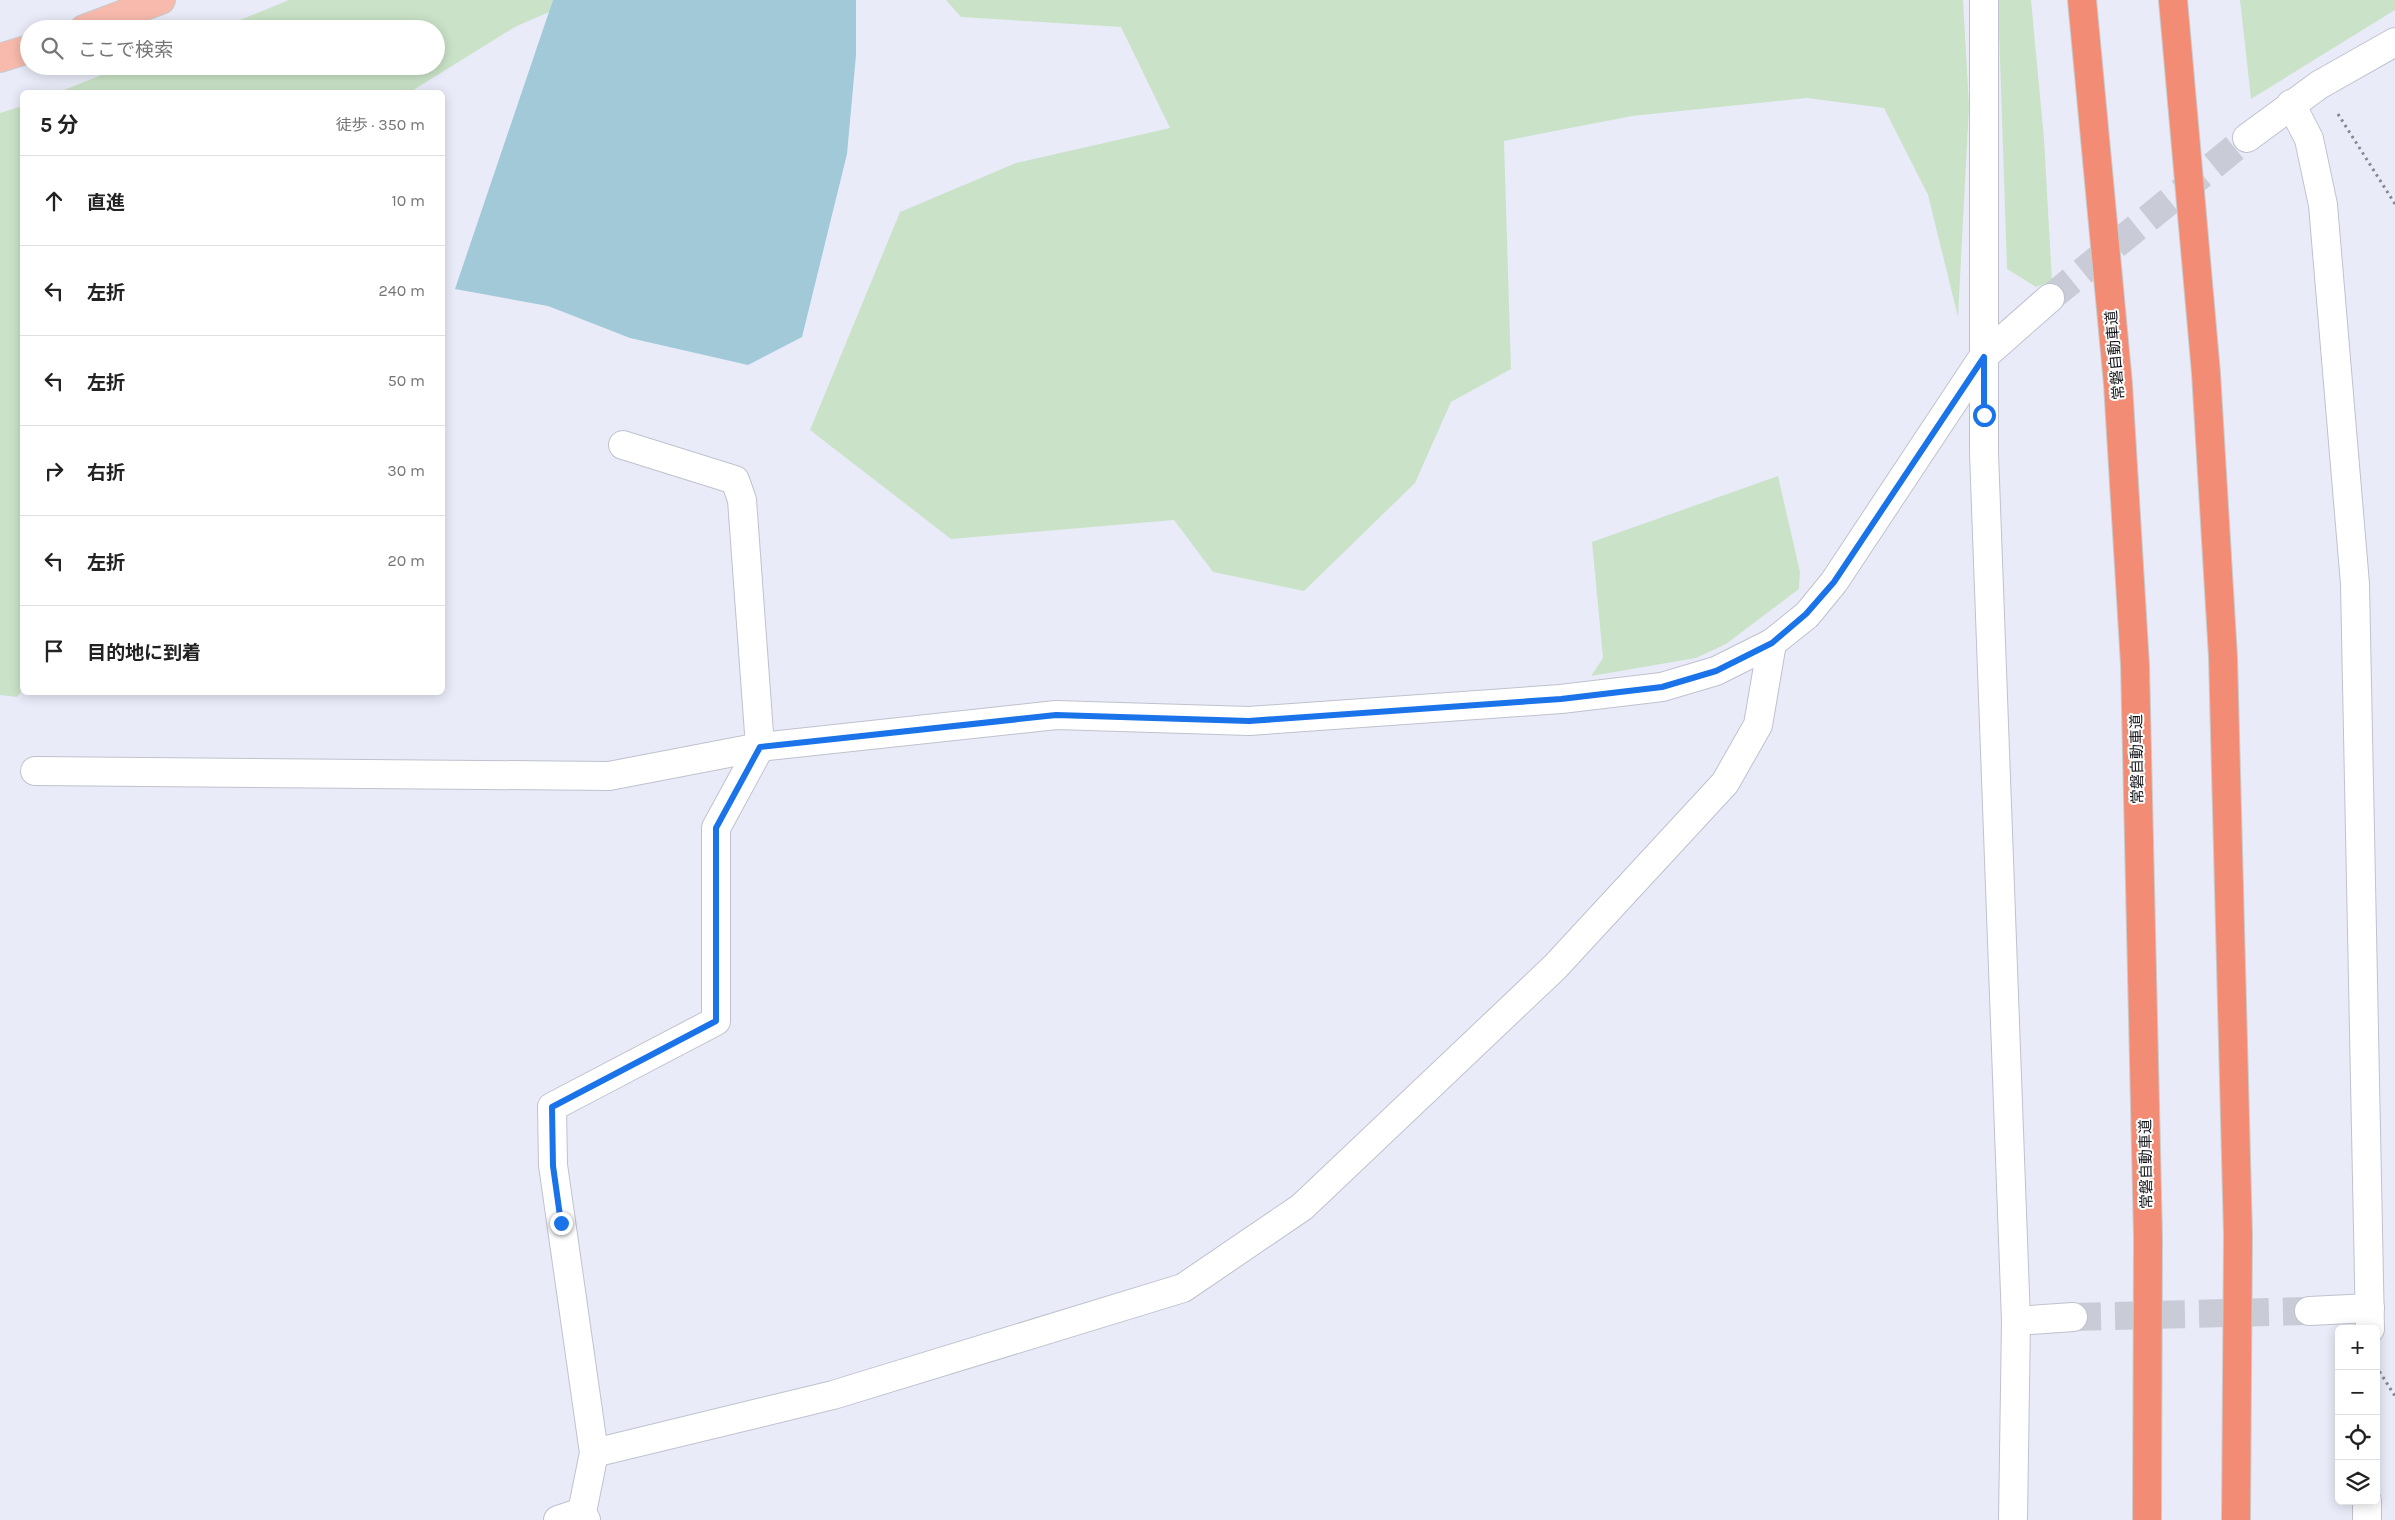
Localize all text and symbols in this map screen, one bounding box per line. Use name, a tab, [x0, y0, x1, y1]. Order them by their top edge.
search box	[20, 20, 445, 75]
icon: search	[38, 34, 66, 62]
text: ここで検索	[78, 39, 173, 61]
text: 5 分	[40, 113, 79, 137]
text: 徒歩 · 350 m	[336, 115, 425, 134]
icon: ahead	[40, 187, 68, 215]
text: 10 m	[391, 191, 425, 210]
text: 直進	[87, 192, 125, 214]
icon: left	[40, 277, 68, 305]
text: 240 m	[379, 281, 425, 300]
text: 左折	[87, 282, 125, 304]
street label: 常磐自動車道	[2102, 309, 2128, 401]
icon: left	[40, 367, 68, 395]
text: 50 m	[388, 371, 425, 390]
text: 左折	[87, 372, 125, 394]
route start	[1973, 404, 1996, 427]
icon: right	[40, 457, 68, 485]
text: 30 m	[387, 461, 425, 480]
text: 右折	[87, 462, 125, 484]
icon: left	[40, 547, 68, 575]
text: 20 m	[387, 551, 425, 570]
text: 左折	[87, 552, 125, 574]
icon: arrive	[40, 637, 68, 665]
text: 目的地に到着	[87, 642, 201, 664]
street label: 常磐自動車道	[2127, 714, 2147, 804]
street label: 常磐自動車道	[2136, 1119, 2156, 1209]
route end	[550, 1212, 573, 1235]
map controls	[2335, 1325, 2380, 1505]
button: +	[2335, 1325, 2380, 1370]
button: −	[2335, 1370, 2380, 1415]
button: locate	[2335, 1415, 2380, 1460]
button: layers	[2335, 1460, 2380, 1505]

